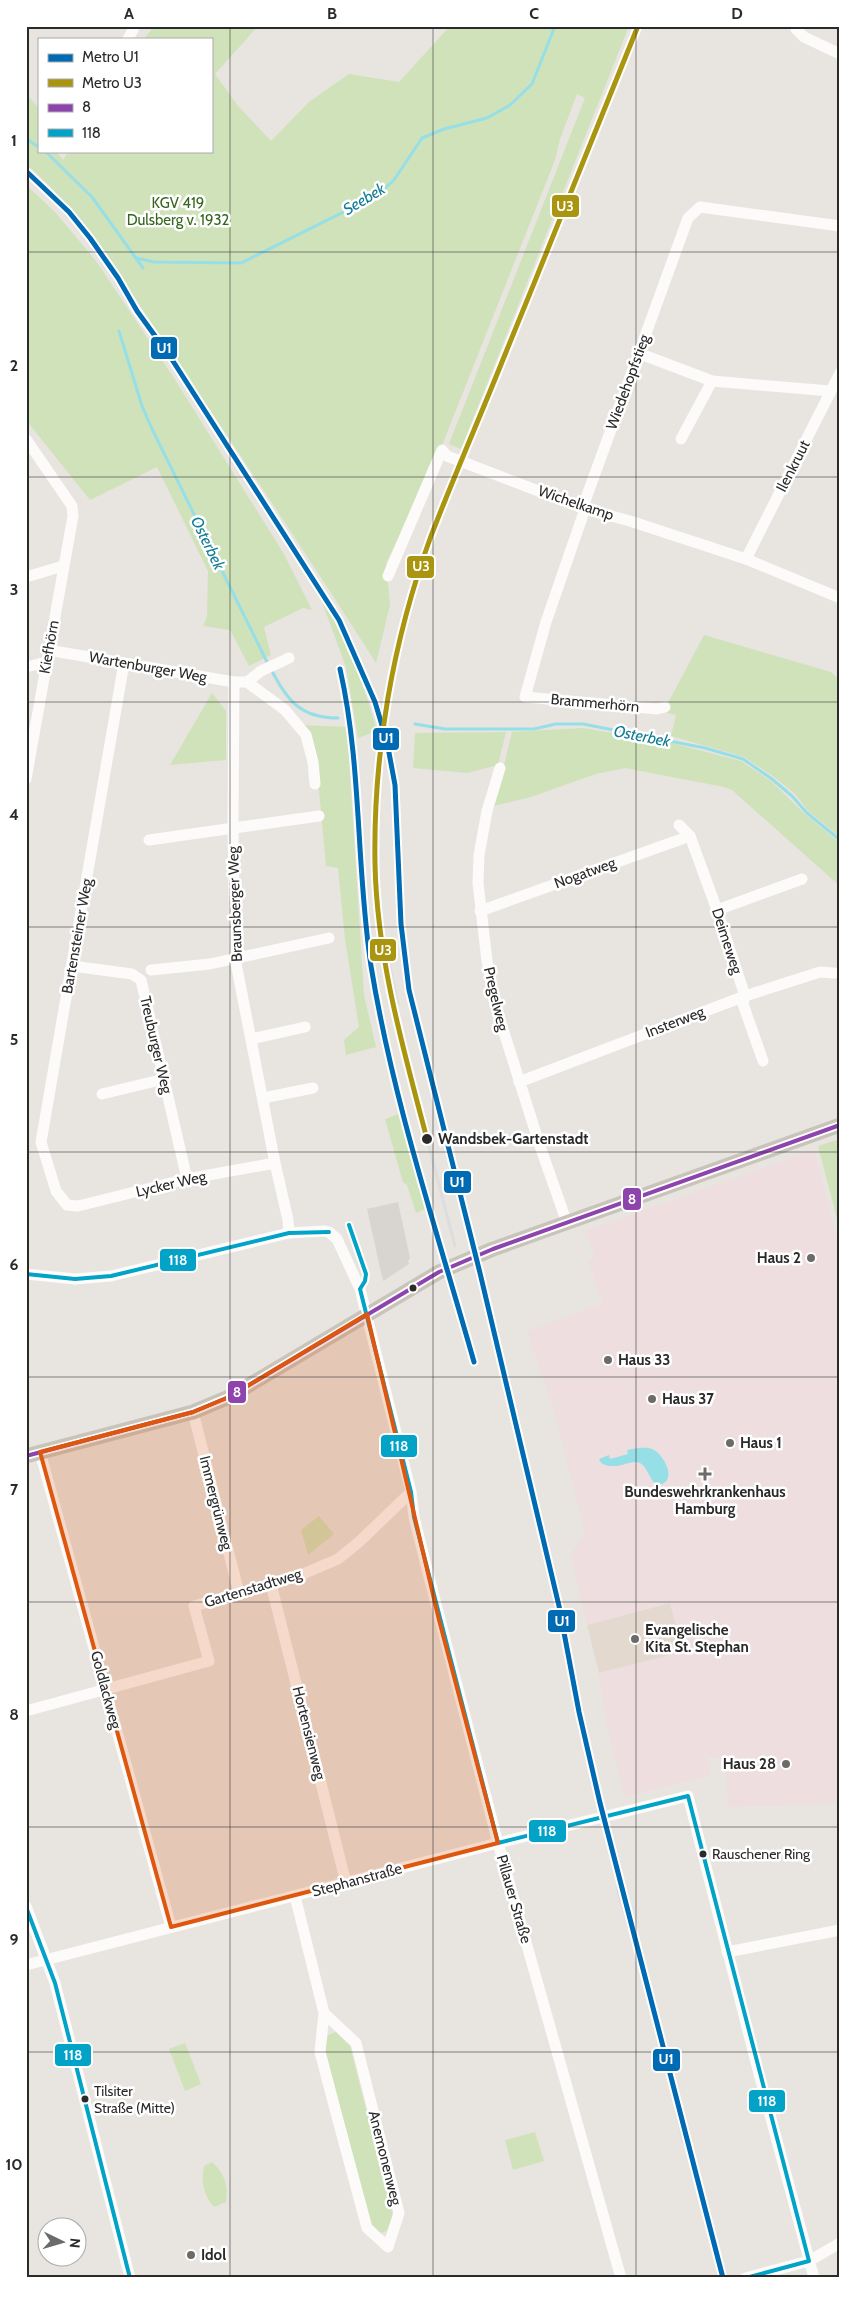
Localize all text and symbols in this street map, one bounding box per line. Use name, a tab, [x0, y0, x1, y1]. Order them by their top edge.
text: A	[124, 4, 134, 23]
text: B	[327, 4, 337, 23]
text: C	[529, 4, 539, 23]
text: D	[731, 4, 743, 23]
legend	[38, 38, 212, 152]
text: Metro U1	[82, 48, 139, 66]
text: Metro U3	[82, 74, 142, 92]
text: 8	[82, 98, 91, 116]
text: 118	[82, 124, 101, 142]
text: 1	[11, 131, 17, 150]
water label: Seebek	[339, 178, 389, 219]
park label: KGV 419 Dulsberg v. 1932	[127, 194, 230, 229]
line badge: U3	[551, 194, 580, 218]
text: U3	[556, 197, 574, 215]
street label: Wiedehopfstieg	[602, 331, 654, 432]
line badge: U1	[150, 336, 178, 360]
text: U1	[156, 339, 172, 357]
text: 2	[10, 356, 18, 375]
street label: Ilenkruut	[772, 437, 814, 495]
street label: Wichelkamp	[536, 482, 616, 524]
water label: Osterbek	[187, 513, 230, 574]
line badge: U3	[406, 555, 435, 579]
text: U3	[412, 557, 430, 575]
text: 3	[10, 580, 18, 599]
street label: Kiefhörn	[35, 619, 63, 675]
street label: Wartenburger Weg	[88, 648, 209, 686]
street label: Brammerhörn	[550, 690, 640, 716]
water label: Osterbek	[612, 721, 673, 751]
line badge: U1	[372, 727, 400, 751]
text: U1	[378, 729, 394, 747]
text: 4	[9, 805, 19, 824]
street label: Braunsberger Weg	[224, 845, 246, 962]
street label: Nogatweg	[552, 853, 619, 892]
street label: Bartensteiner Weg	[58, 876, 96, 995]
street label: Deimeweg	[708, 906, 746, 977]
line badge: U3	[369, 938, 397, 962]
text: U3	[374, 941, 392, 959]
street label: Pregelweg	[480, 965, 512, 1033]
street label: Treuburger Weg	[136, 994, 176, 1096]
street label: Insterweg	[643, 1002, 707, 1041]
text: 5	[10, 1030, 18, 1049]
place label: Wandsbek-Gartenstadt	[438, 1130, 588, 1148]
marker: Wandsbek-Gartenstadt	[420, 1132, 434, 1146]
street label: Lycker Weg	[134, 1167, 208, 1201]
line badge: U1	[443, 1170, 472, 1194]
text: U1	[449, 1173, 465, 1191]
line badge: 8	[622, 1187, 642, 1211]
text: 8	[628, 1190, 636, 1208]
line badge: 118	[159, 1248, 197, 1272]
place label: Haus 2	[757, 1249, 801, 1267]
text: 118	[169, 1251, 187, 1269]
marker: Haus 2	[805, 1252, 817, 1264]
text: 6	[10, 1255, 19, 1274]
unlabelled marker	[408, 1283, 418, 1293]
place label: Haus 33	[618, 1351, 670, 1369]
marker: Haus 33	[602, 1354, 614, 1366]
line badge: 8	[227, 1380, 247, 1404]
text: 8	[233, 1383, 241, 1401]
place label: Haus 37	[662, 1390, 714, 1408]
marker: Haus 37	[646, 1393, 658, 1405]
line badge: 118	[380, 1434, 418, 1458]
place label: Haus 1	[740, 1434, 782, 1452]
text: 118	[390, 1437, 408, 1455]
marker: Haus 1	[724, 1437, 736, 1449]
street label: Immergrünweg	[196, 1454, 237, 1553]
marker: Bundeswehrkrankenhaus Hamburg	[698, 1467, 712, 1481]
text: 7	[10, 1480, 19, 1499]
place label: Bundeswehrkrankenhaus Hamburg	[624, 1483, 786, 1518]
street label: Gartenstadtweg	[202, 1564, 304, 1611]
line badge: U1	[547, 1609, 576, 1633]
text: U1	[554, 1612, 570, 1630]
place label: Evangelische Kita St. Stephan	[645, 1621, 749, 1656]
marker: Evangelische Kita St. Stephan	[629, 1633, 641, 1645]
street label: Goldlackweg	[87, 1649, 125, 1732]
street label: Hortensienweg	[289, 1684, 329, 1782]
text: 8	[9, 1705, 19, 1724]
place label: Haus 28	[723, 1755, 776, 1773]
marker: Haus 28	[780, 1758, 792, 1770]
line badge: 118	[528, 1819, 567, 1843]
text: 118	[538, 1822, 556, 1840]
place label: Rauschener Ring	[712, 1845, 811, 1863]
marker: Rauschener Ring	[698, 1849, 708, 1859]
street label: Pillauer Straße	[493, 1853, 535, 1946]
street label: Stephanstraße	[310, 1859, 404, 1901]
text: 9	[10, 1930, 19, 1949]
line badge: 118	[54, 2043, 92, 2067]
text: 118	[64, 2046, 82, 2064]
line badge: U1	[652, 2048, 681, 2072]
text: U1	[658, 2050, 674, 2068]
place label: Tilsiter Straße (Mitte)	[94, 2082, 175, 2117]
line badge: 118	[748, 2089, 786, 2113]
text: 118	[758, 2092, 776, 2110]
marker: Tilsiter Straße (Mitte)	[80, 2094, 90, 2104]
street label: Anemonenweg	[365, 2109, 406, 2208]
text: 10	[5, 2155, 23, 2174]
north arrow	[38, 2216, 88, 2266]
text: N	[66, 2237, 84, 2249]
place label: Idol	[201, 2246, 226, 2264]
marker: Idol	[185, 2249, 197, 2261]

